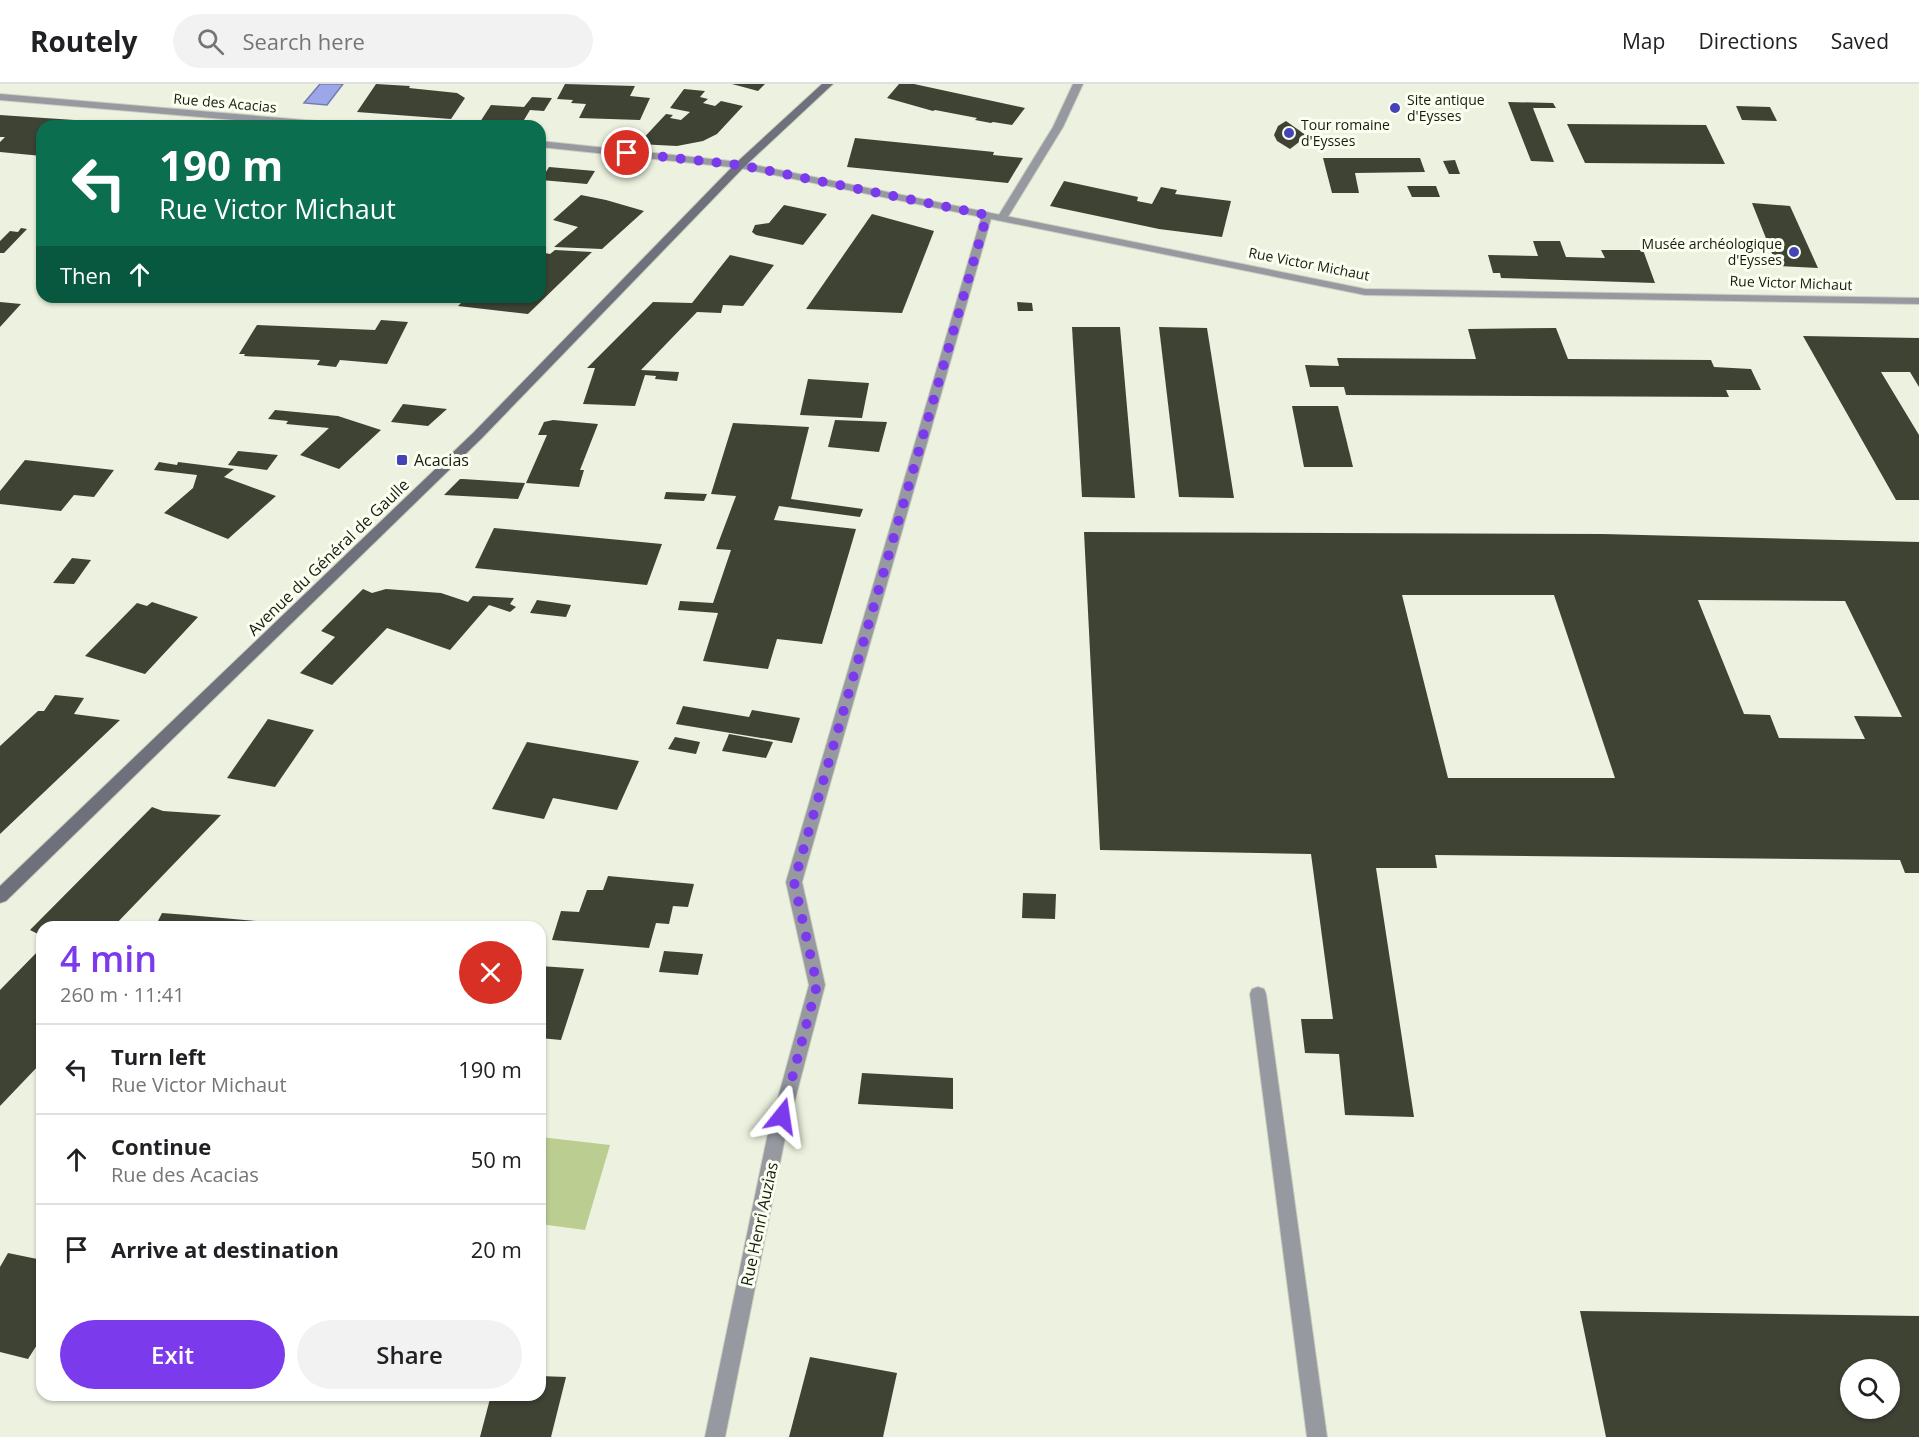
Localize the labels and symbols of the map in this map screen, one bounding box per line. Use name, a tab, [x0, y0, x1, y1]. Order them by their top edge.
street label: Rue des Acacias	[173, 89, 278, 117]
place label: Site antique d'Eysses	[1407, 90, 1485, 125]
marker: Site antique d'Eysses	[1388, 101, 1402, 115]
place label: Tour romaine d'Eysses	[1301, 115, 1390, 150]
marker: Tour romaine d'Eysses	[1282, 126, 1296, 140]
pin	[601, 127, 652, 178]
place label: Musée archéologique d'Eysses	[1642, 234, 1782, 269]
street label: Rue Victor Michaut	[1247, 242, 1371, 285]
marker: Musée archéologique d'Eysses	[1787, 245, 1801, 259]
street label: Rue Victor Michaut	[1729, 271, 1853, 294]
place label: Acacias	[414, 449, 469, 471]
marker: Acacias	[395, 453, 409, 467]
street label: Avenue du Général de Gaulle	[242, 474, 414, 640]
position arrow	[750, 1084, 814, 1148]
street label: Rue Henri Auzias	[735, 1160, 783, 1288]

